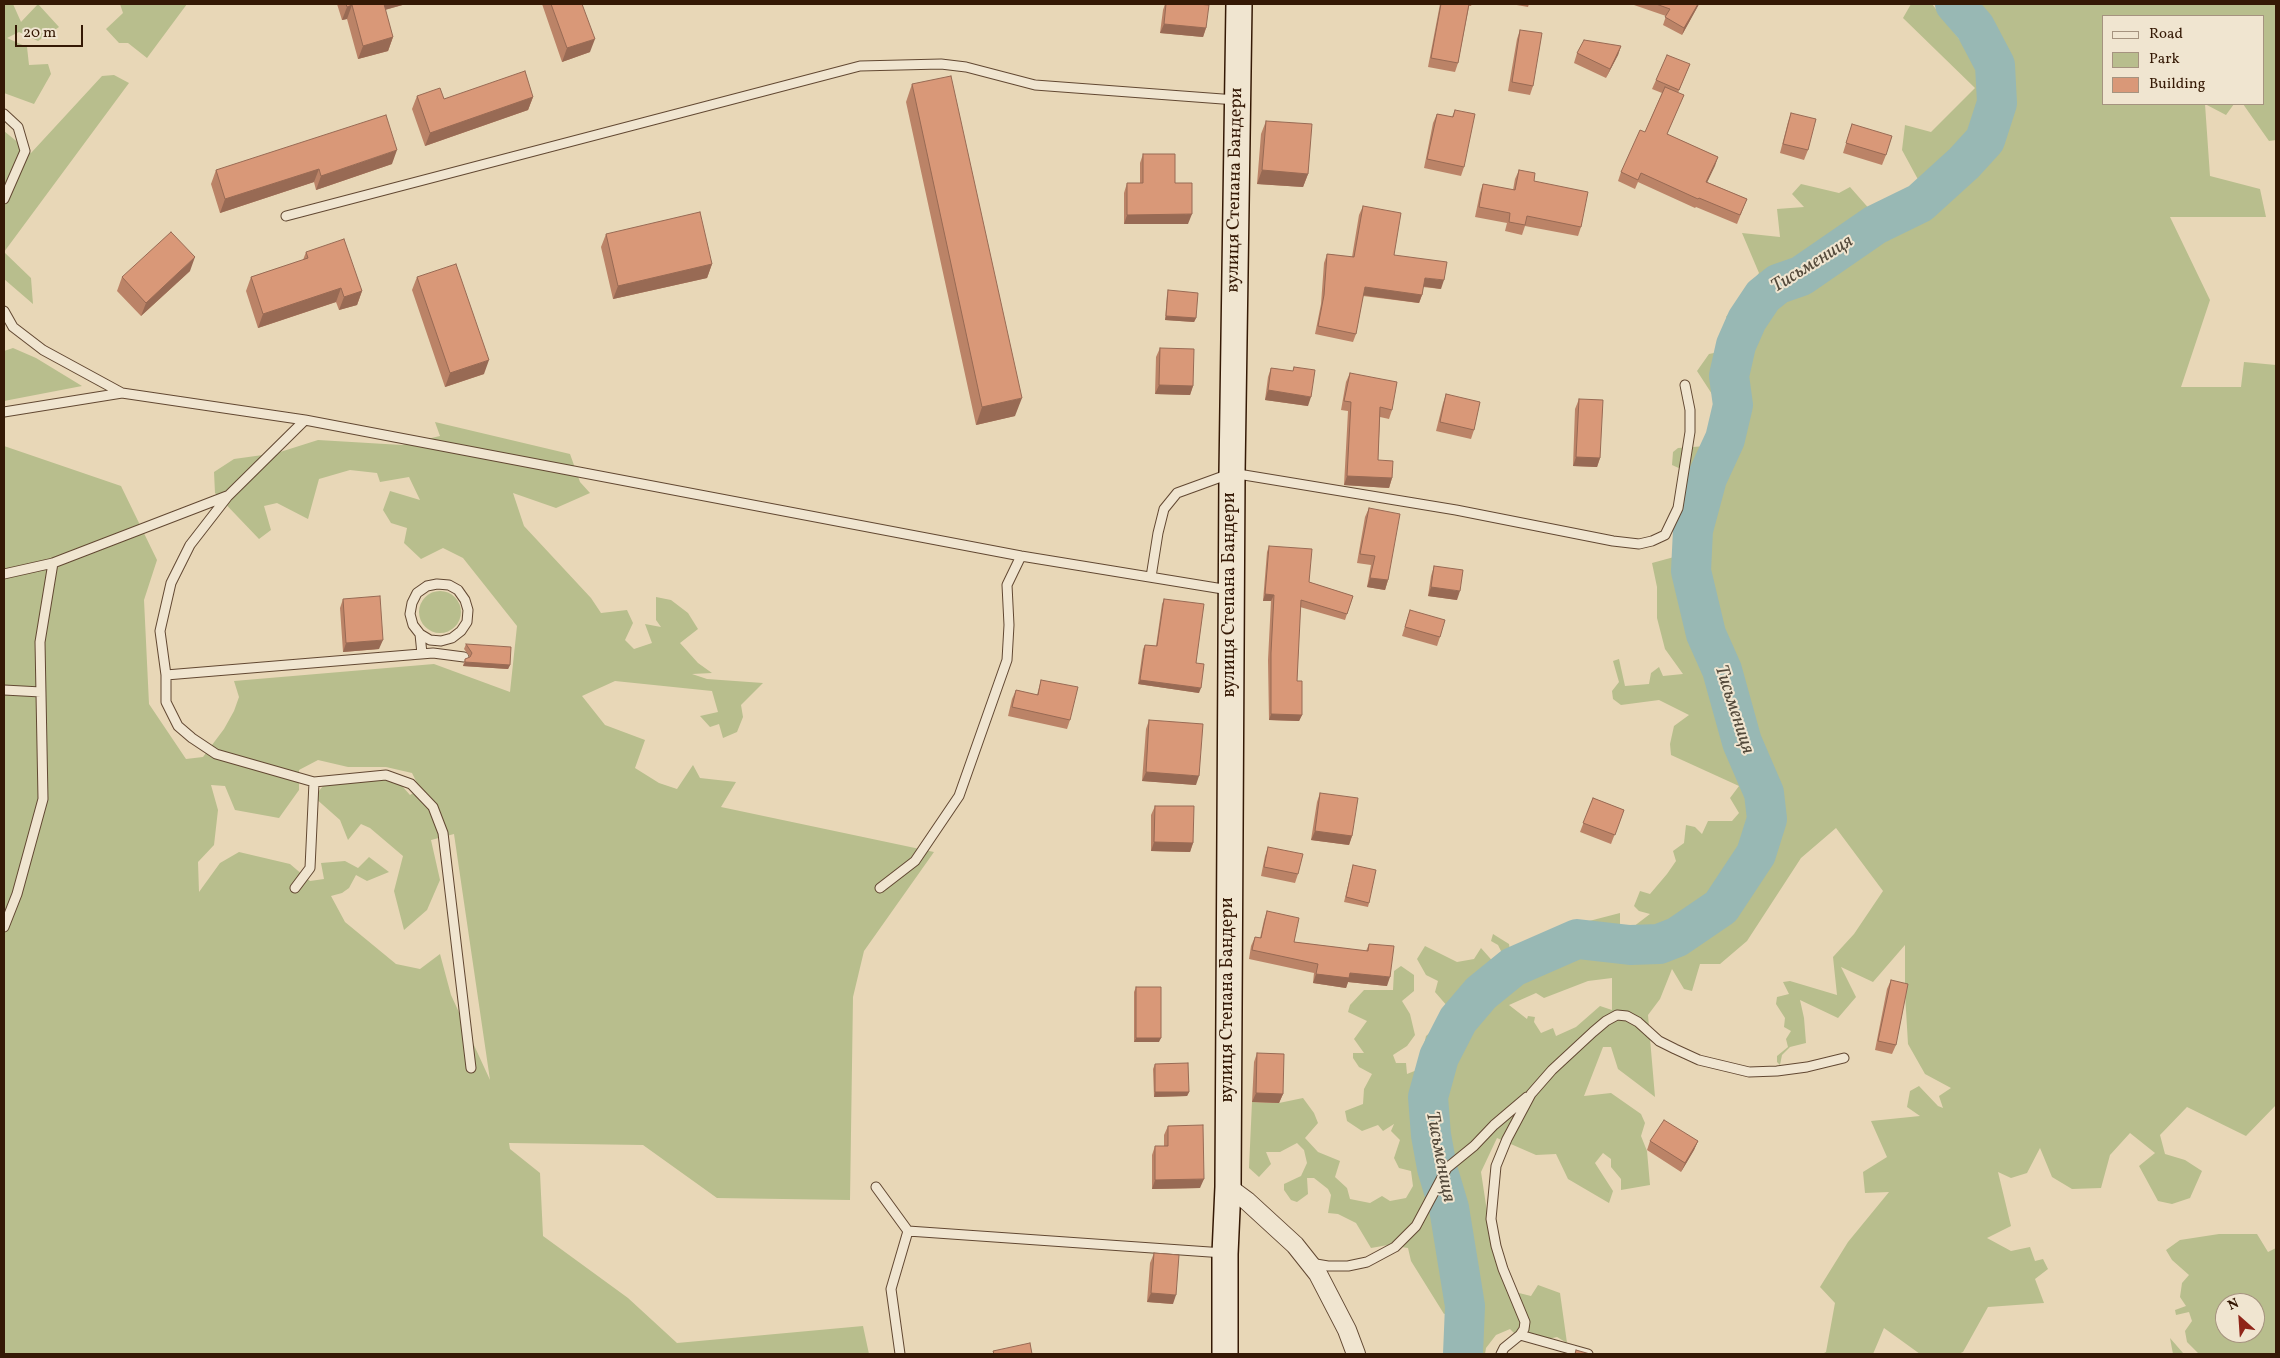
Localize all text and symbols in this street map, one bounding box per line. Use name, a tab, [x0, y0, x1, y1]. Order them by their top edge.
scale bar	[18, 15, 85, 47]
legend	[2102, 15, 2265, 105]
text: 20 m	[23, 23, 56, 44]
text: Road	[2149, 24, 2183, 45]
text: Park	[2149, 49, 2180, 70]
text: Building	[2149, 74, 2205, 95]
street label: вулиця Степана Бандери	[1223, 87, 1249, 293]
water label: Тисьмениця	[1768, 231, 1858, 299]
street label: вулиця Степана Бандери	[1220, 492, 1242, 698]
water label: Тисьмениця	[1708, 663, 1758, 757]
street label: вулиця Степана Бандери	[1218, 897, 1240, 1103]
water label: Тисьмениця	[1419, 1110, 1459, 1204]
north arrow	[2215, 1293, 2265, 1343]
text: N	[2225, 1294, 2242, 1316]

